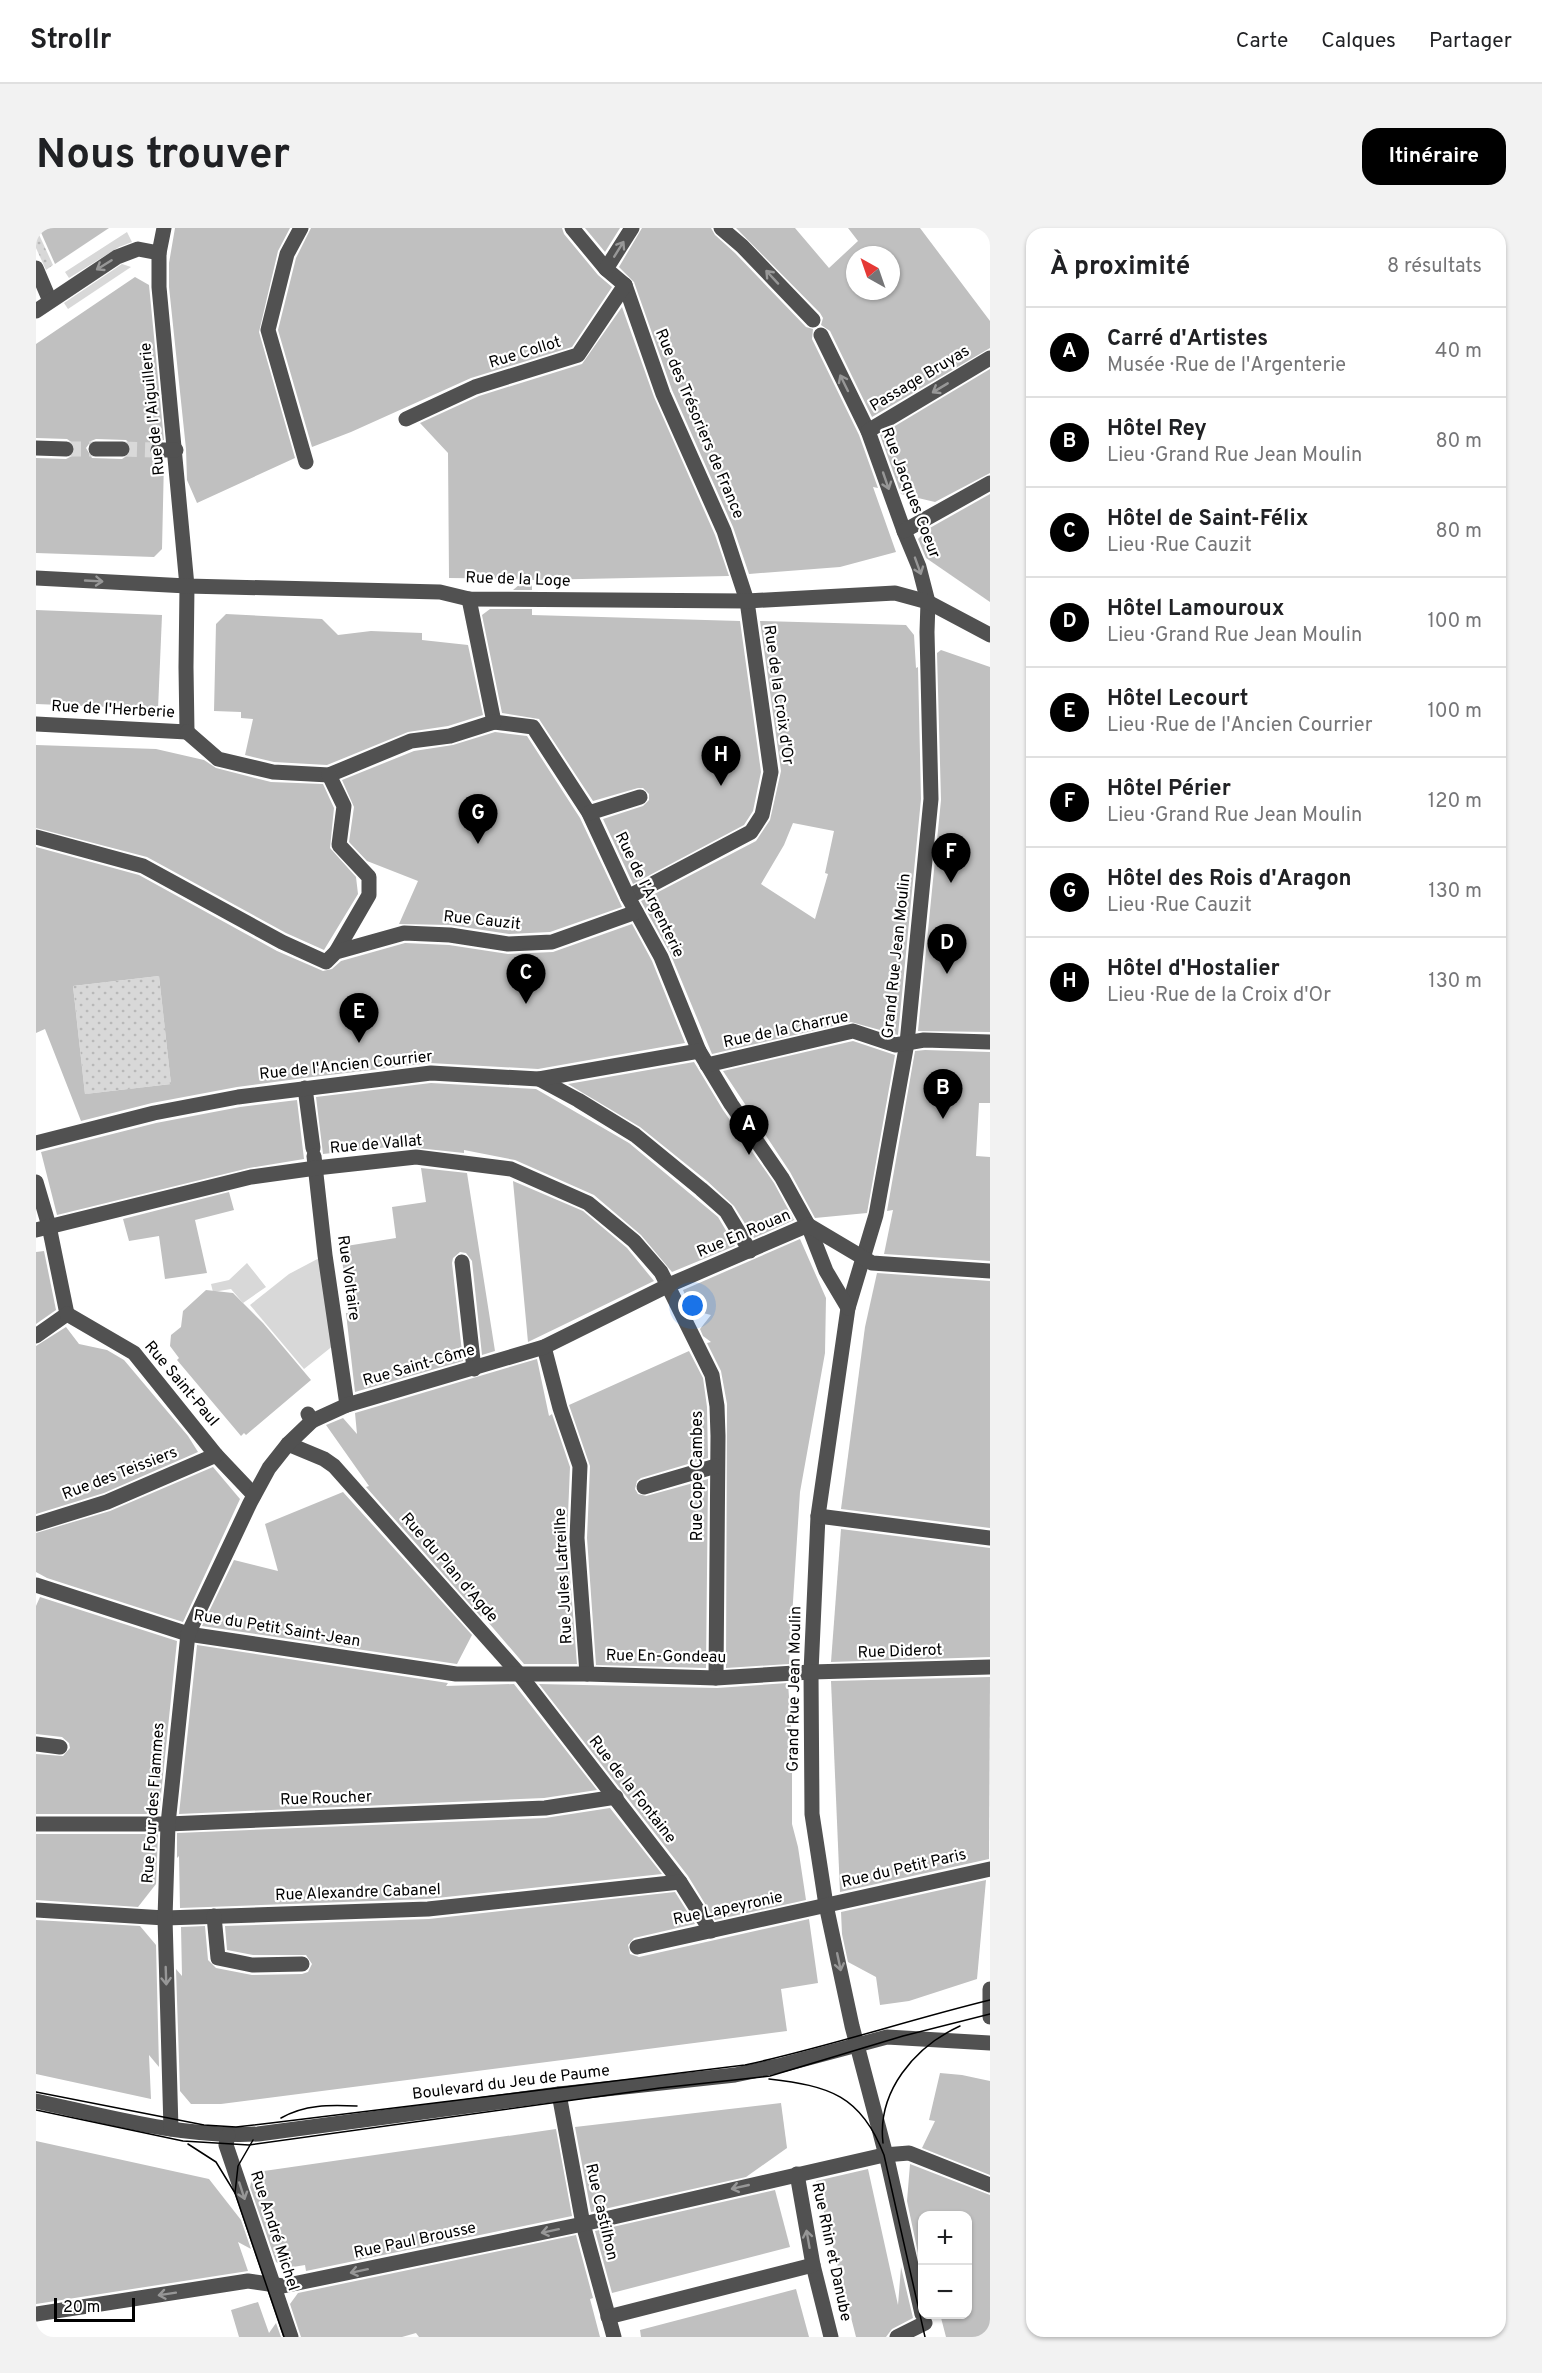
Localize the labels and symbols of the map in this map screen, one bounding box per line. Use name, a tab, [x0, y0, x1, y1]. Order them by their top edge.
one-way arrow	[613, 241, 625, 258]
north arrow	[846, 246, 900, 300]
one-way arrow	[97, 259, 113, 271]
one-way arrow	[765, 270, 780, 285]
street label: Rue des Trésoriers de France	[650, 326, 748, 522]
street label: Rue Collot	[487, 333, 563, 373]
street label: Rue de l'Aiguillerie	[136, 341, 170, 477]
street label: Passage Bruyas	[867, 341, 973, 417]
one-way arrow	[838, 374, 850, 392]
one-way arrow	[932, 382, 949, 394]
street label: Rue Jacques Coeur	[876, 425, 944, 561]
one-way arrow	[881, 471, 892, 490]
one-way arrow	[914, 556, 925, 575]
street label: Rue de la Loge	[465, 568, 571, 592]
one-way arrow	[84, 576, 104, 587]
street label: Rue de la Croix d'Or	[758, 624, 798, 766]
street label: Rue de l'Herberie	[51, 697, 175, 723]
pin: H	[702, 736, 740, 786]
pin: G	[458, 794, 498, 844]
street label: Rue de l'Argenterie	[610, 829, 688, 961]
pin: F	[932, 834, 970, 883]
street label: Grand Rue Jean Moulin	[878, 872, 916, 1040]
street label: Rue Cauzit	[442, 907, 522, 935]
pin: D	[928, 924, 966, 974]
pin: C	[506, 954, 546, 1004]
pin: E	[340, 994, 378, 1043]
street label: Rue de la Charrue	[722, 1007, 850, 1053]
street label: Rue de l'Ancien Courrier	[258, 1047, 434, 1085]
pin: B	[924, 1070, 962, 1119]
pin: A	[730, 1106, 768, 1155]
street label: Rue de Vallat	[329, 1131, 423, 1159]
street label: Rue En Rouan	[694, 1205, 794, 1263]
street label: Rue Voltaire	[332, 1234, 364, 1322]
your location	[678, 1291, 707, 1320]
street label: Rue Saint-Paul	[139, 1337, 223, 1431]
street label: Rue Saint-Côme	[361, 1340, 477, 1392]
street label: Rue Cope Cambes	[688, 1411, 708, 1541]
street label: Rue des Teissiers	[60, 1443, 180, 1505]
street label: Rue Jules Latreilhe	[550, 1507, 578, 1645]
street label: Rue du Plan d'Agde	[396, 1509, 502, 1627]
street label: Rue du Petit Saint-Jean	[192, 1606, 362, 1652]
street label: Grand Rue Jean Moulin	[784, 1606, 806, 1772]
street label: Rue Diderot	[857, 1641, 943, 1663]
street label: Rue En-Gondeau	[606, 1646, 726, 1668]
street label: Rue Four des Flammes	[138, 1722, 170, 1884]
street label: Rue de la Fontaine	[584, 1732, 680, 1848]
street label: Rue Roucher	[280, 1787, 372, 1811]
street label: Rue du Petit Paris	[840, 1845, 968, 1893]
street label: Rue Alexandre Cabanel	[275, 1880, 441, 1906]
street label: Rue Lapeyronie	[671, 1888, 785, 1930]
one-way arrow	[834, 1952, 845, 1972]
one-way arrow	[161, 1966, 172, 1986]
street label: Boulevard du Jeu de Paume	[411, 2061, 611, 2105]
street label: Rue Castilhon	[580, 2162, 622, 2262]
street label: Rue André Michel	[245, 2168, 303, 2294]
one-way arrow	[237, 2181, 248, 2200]
street label: Rue Rhin et Danube	[807, 2181, 855, 2323]
one-way arrow	[731, 2182, 750, 2194]
street label: Rue Paul Brousse	[352, 2218, 478, 2264]
one-way arrow	[541, 2226, 560, 2237]
one-way arrow	[803, 2230, 814, 2249]
one-way arrow	[350, 2265, 369, 2277]
one-way arrow	[158, 2289, 178, 2300]
scale bar	[54, 2295, 135, 2322]

